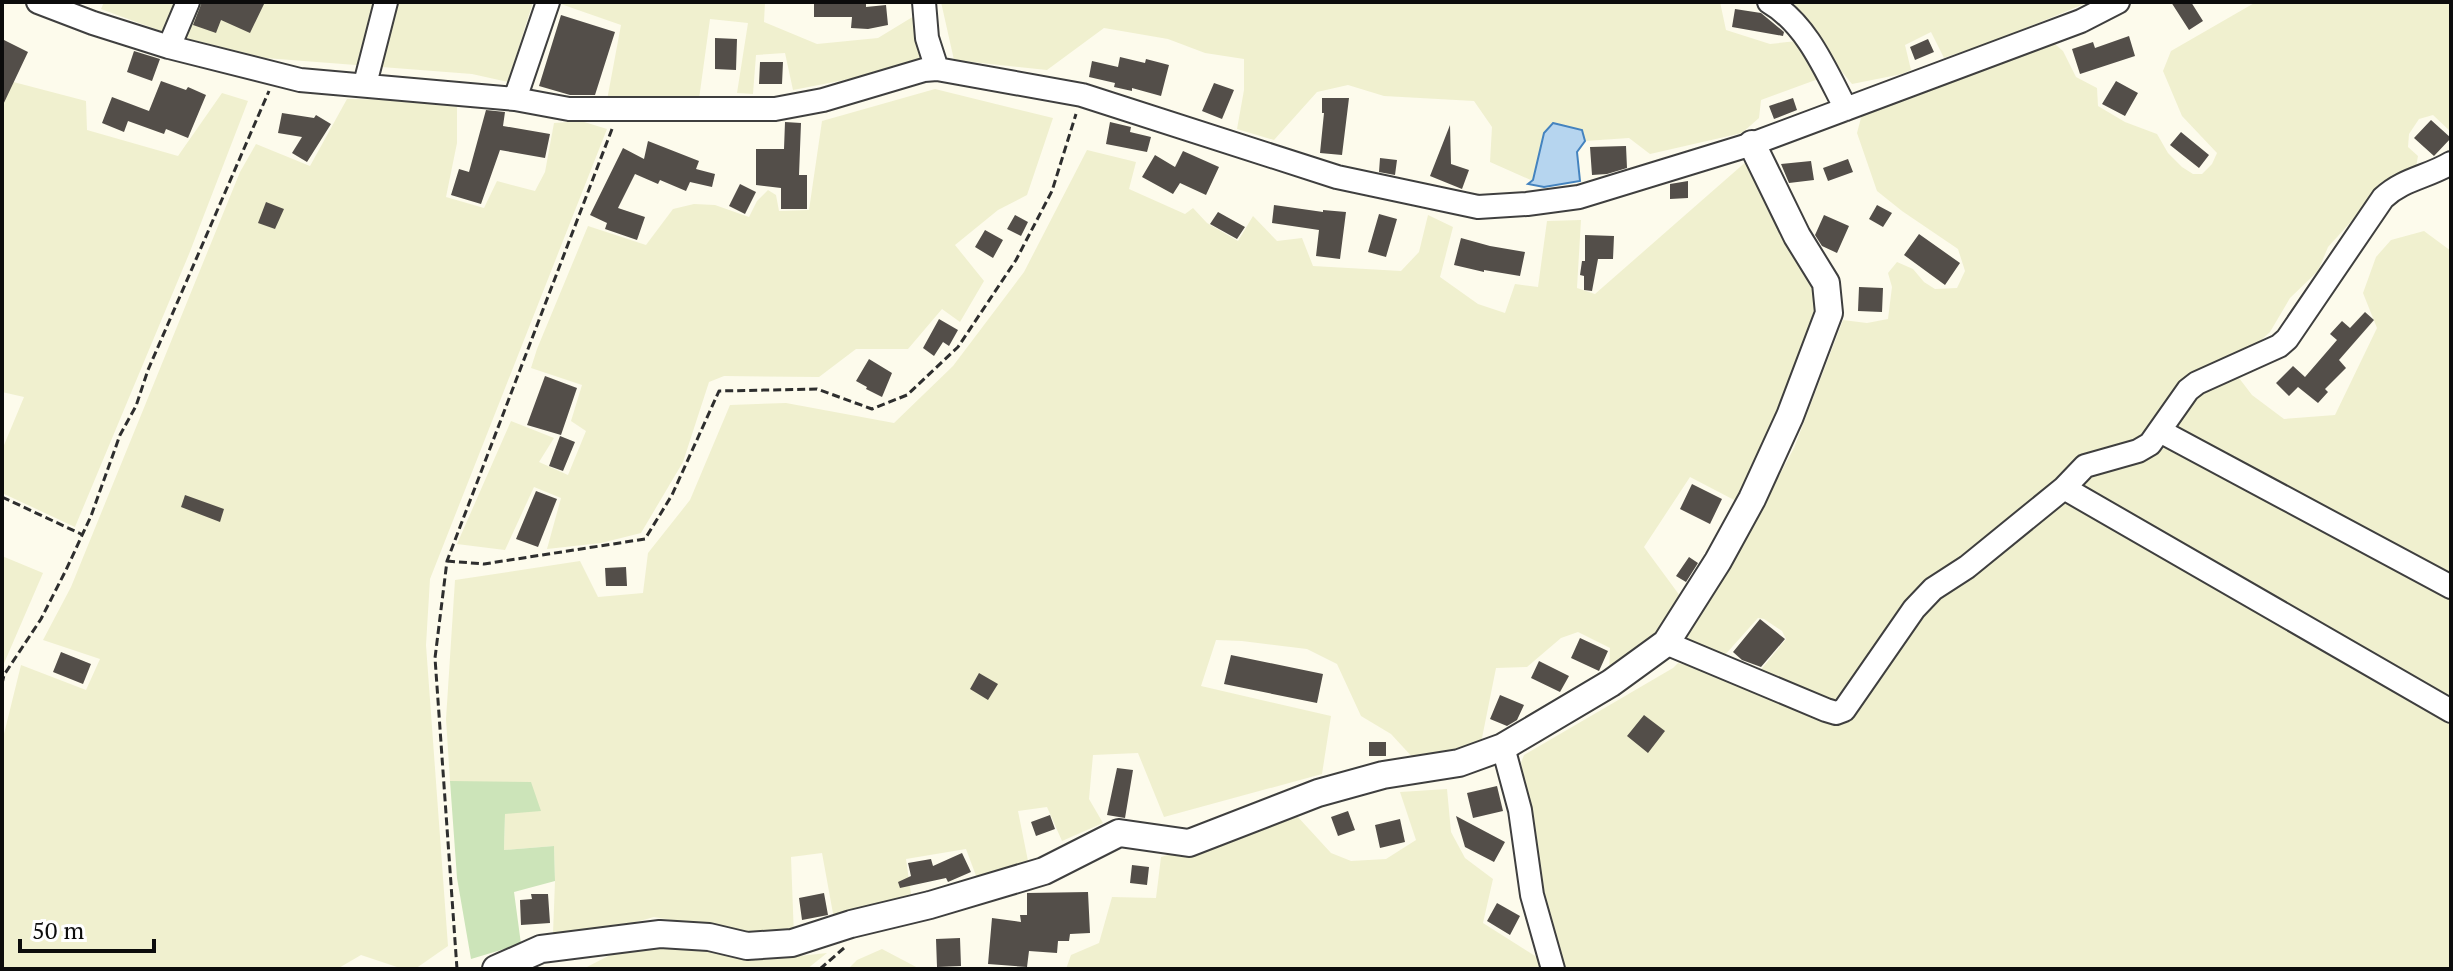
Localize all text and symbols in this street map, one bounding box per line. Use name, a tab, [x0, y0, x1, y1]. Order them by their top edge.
scale bar	[20, 903, 154, 953]
text: 50 m	[32, 914, 84, 946]

